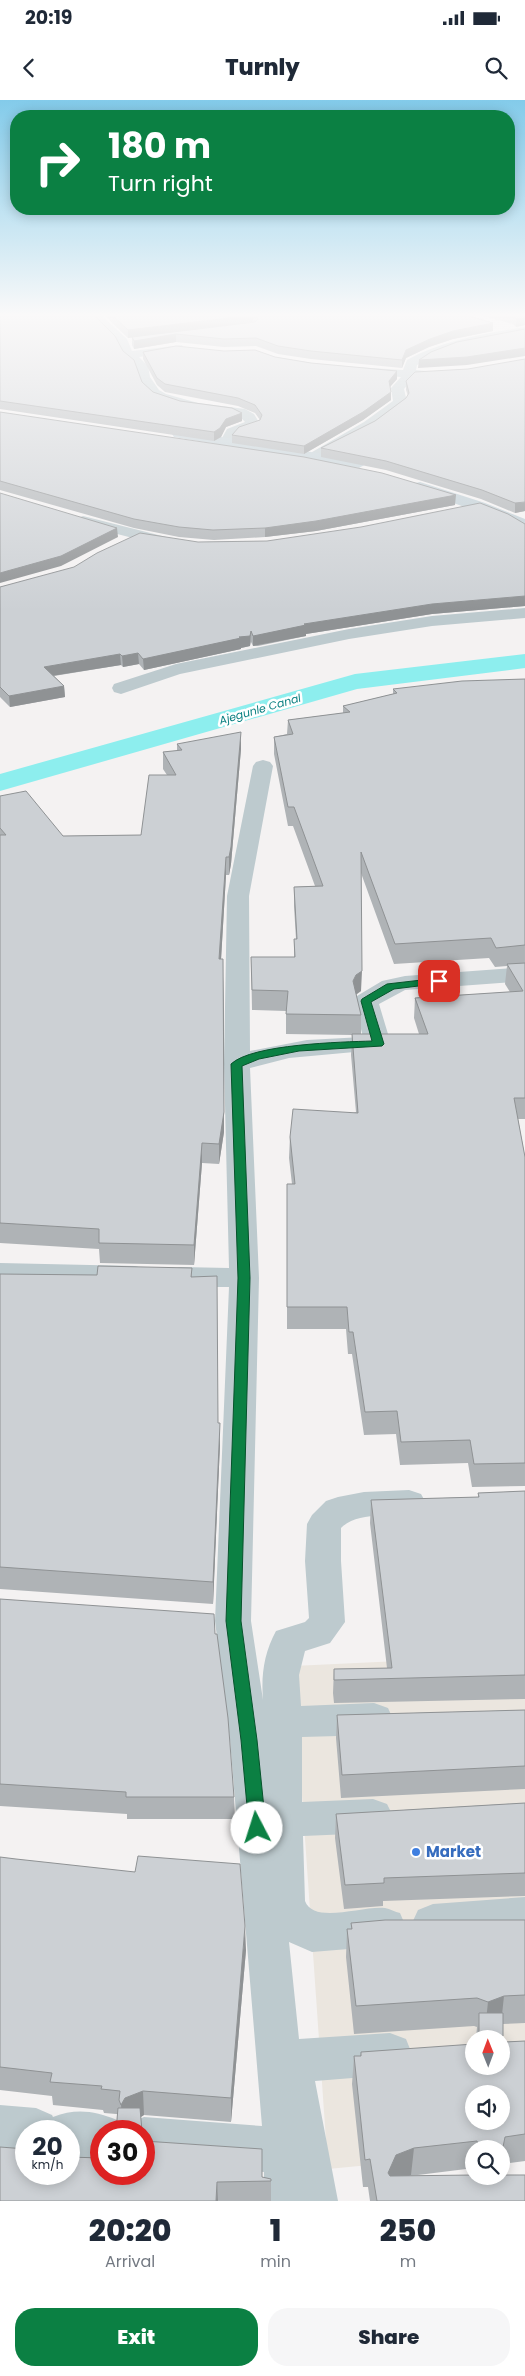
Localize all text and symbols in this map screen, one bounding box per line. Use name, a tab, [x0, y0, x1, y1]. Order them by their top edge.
text: 20:19	[25, 4, 72, 31]
text: Turnly	[225, 52, 300, 83]
icon: back	[15, 54, 43, 82]
icon: search	[482, 54, 510, 82]
text: 180 m	[108, 121, 211, 170]
icon: right	[25, 130, 90, 195]
text: Turn right	[108, 168, 213, 199]
water label: Ajegunle Canal	[216, 690, 303, 729]
pin	[418, 960, 460, 1002]
icon: arrive	[425, 967, 453, 995]
position arrow	[230, 1801, 282, 1853]
place label: Market	[426, 1841, 481, 1862]
marker: Market	[410, 1846, 422, 1858]
north arrow	[465, 2030, 510, 2075]
map controls	[465, 2030, 510, 2185]
button: sound	[465, 2085, 510, 2130]
speed limit sign: 30	[90, 2120, 155, 2185]
text: 20	[32, 2129, 63, 2164]
button: search	[465, 2140, 510, 2185]
text: km/h	[32, 2156, 63, 2173]
text: 20:20	[89, 2209, 171, 2252]
text: 1	[270, 2209, 281, 2252]
text: 250	[380, 2209, 436, 2252]
text: Arrival	[105, 2250, 155, 2273]
text: min	[260, 2250, 291, 2273]
text: m	[400, 2250, 416, 2273]
button: Exit	[15, 2308, 258, 2366]
button: Share	[268, 2308, 510, 2366]

